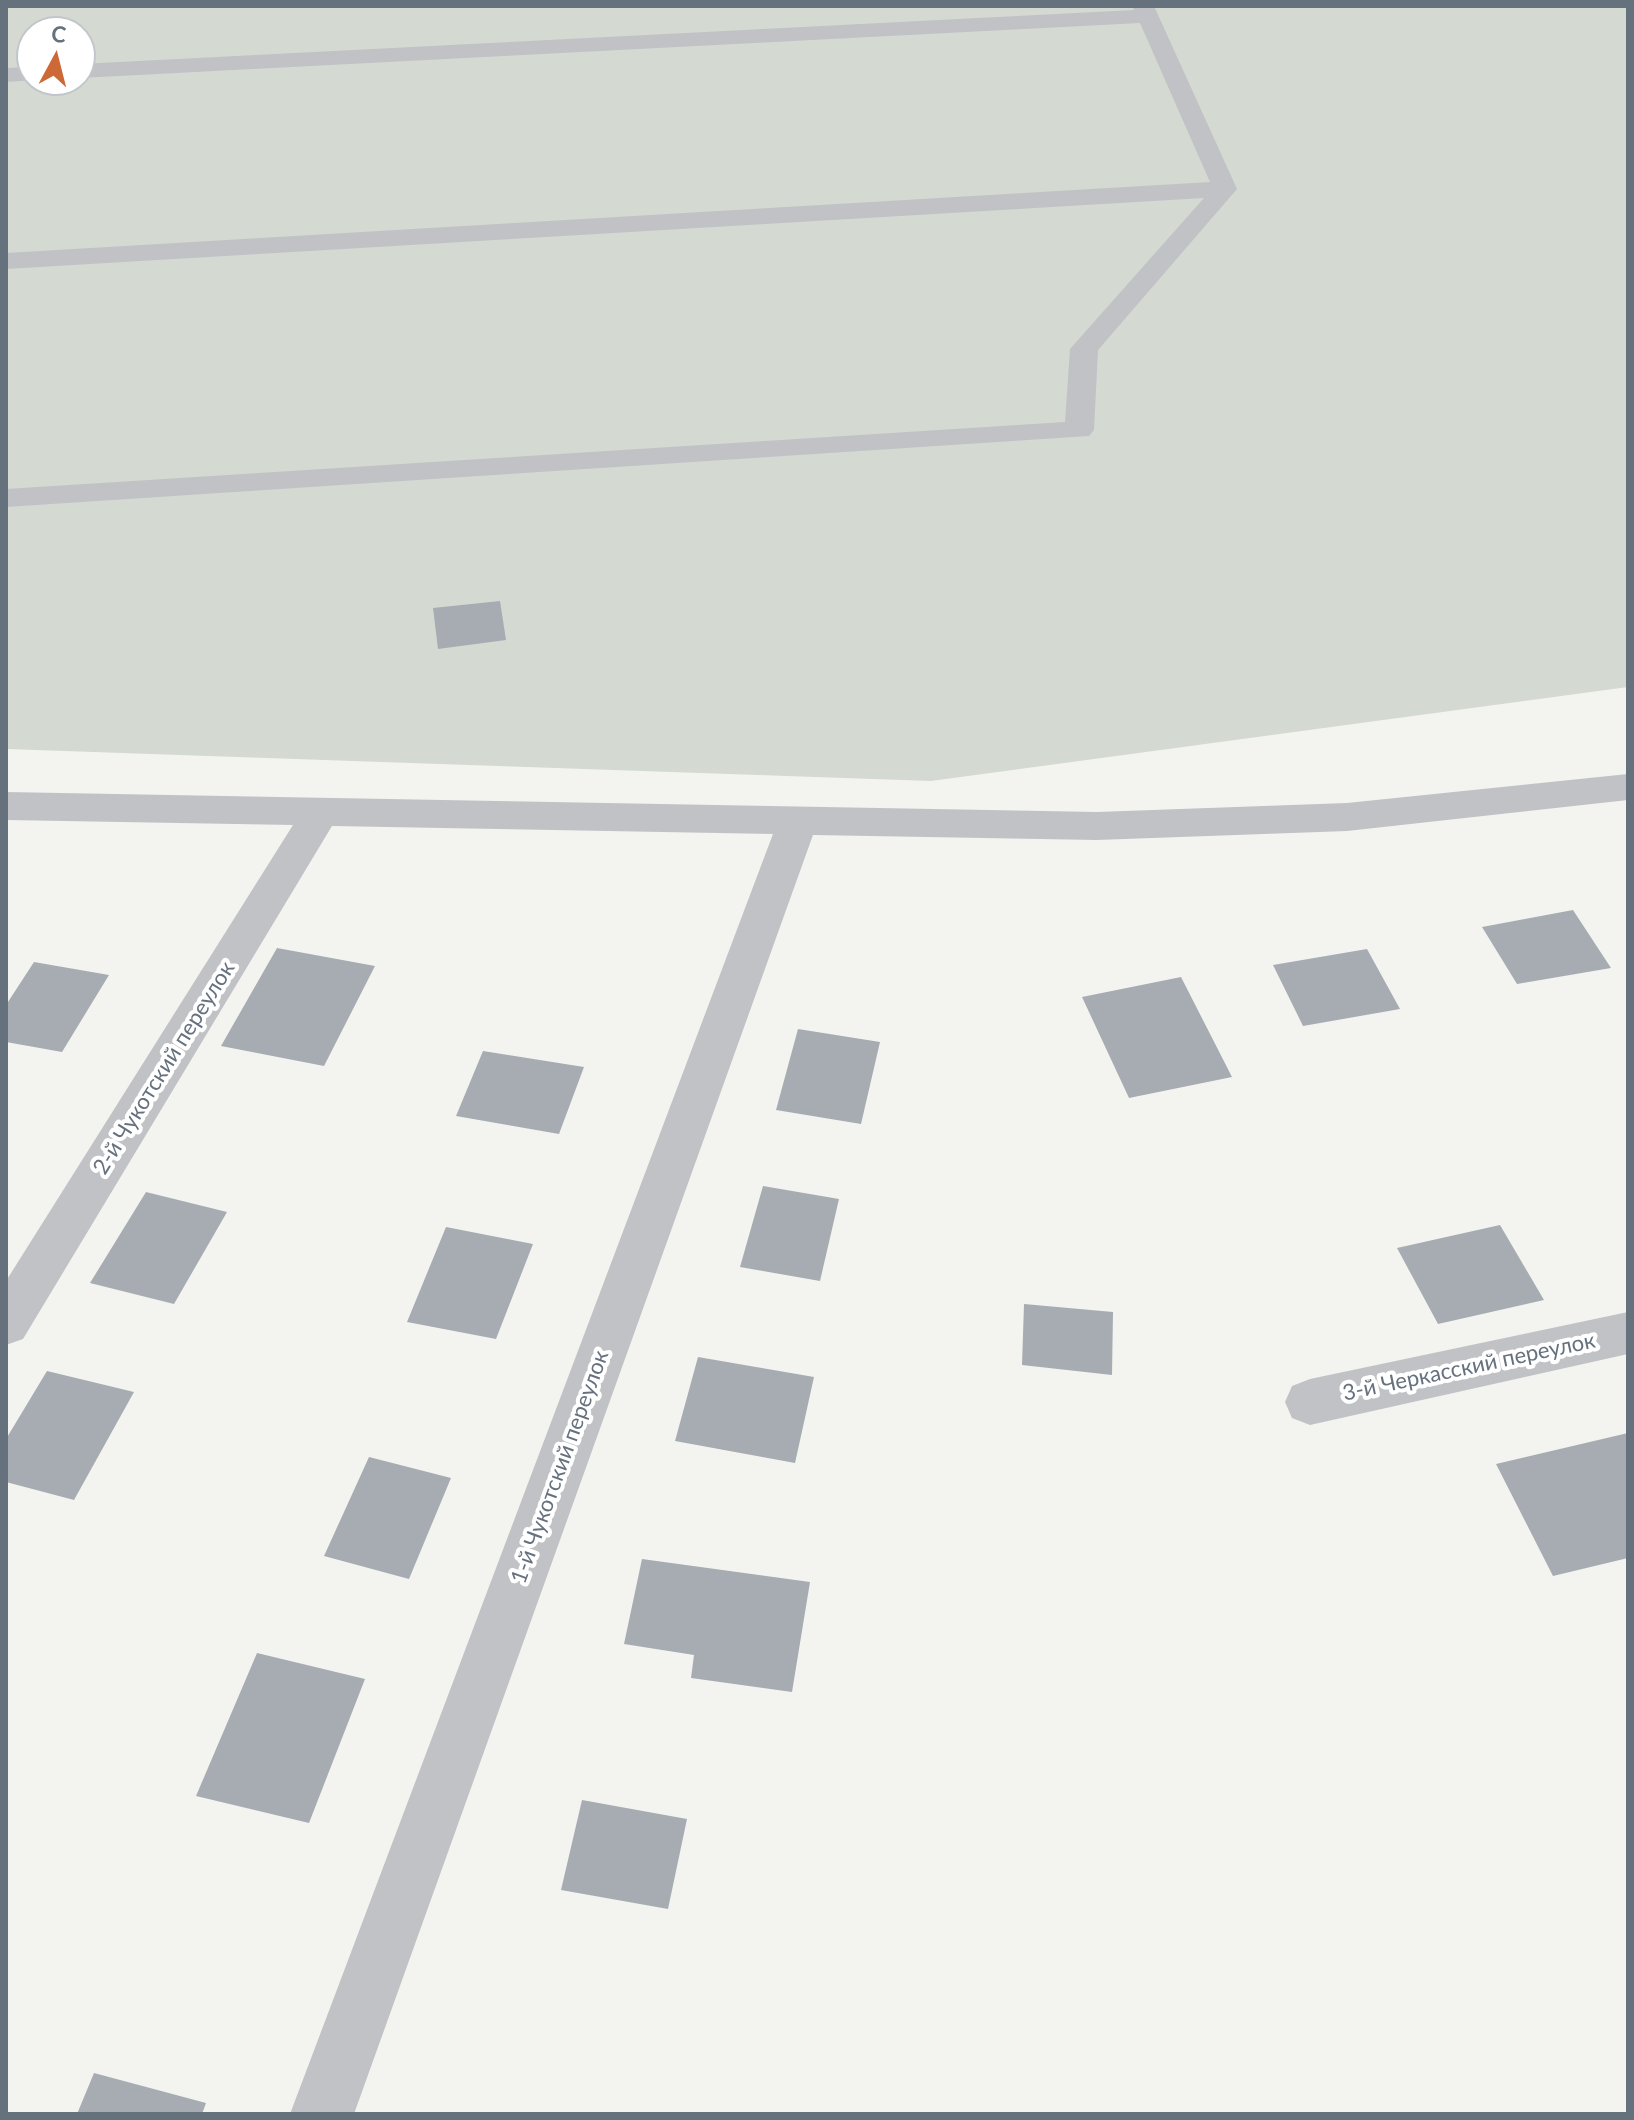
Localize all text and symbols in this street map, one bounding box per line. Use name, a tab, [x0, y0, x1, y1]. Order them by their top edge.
north arrow	[16, 16, 96, 96]
text: С	[50, 19, 68, 48]
street label: 2-й Чукотский переулок	[88, 957, 240, 1179]
street label: 3-й Черкасский переулок	[1340, 1327, 1598, 1407]
street label: 1-й Чукотский переулок	[506, 1347, 614, 1587]

